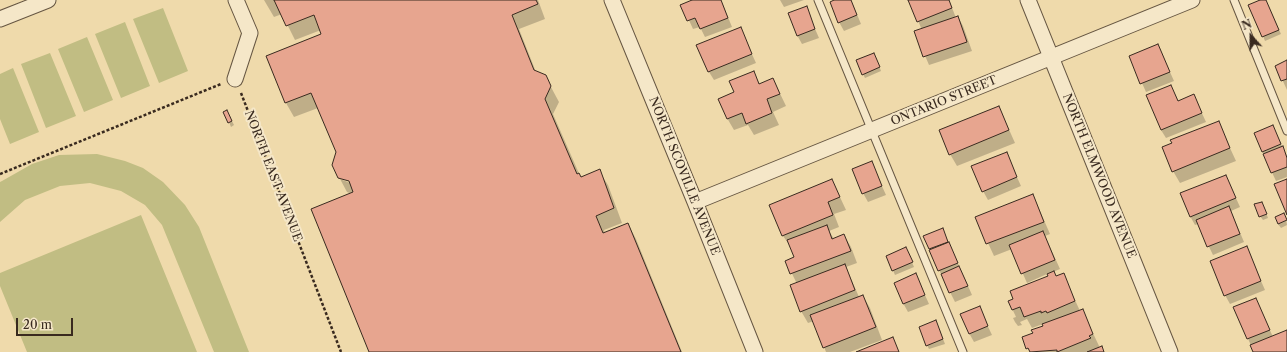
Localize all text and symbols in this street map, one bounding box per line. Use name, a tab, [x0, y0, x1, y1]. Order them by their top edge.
north arrow	[1231, 16, 1271, 56]
text: N	[1240, 17, 1254, 33]
street label: ONTARIO STREET	[889, 73, 999, 129]
street label: NORTH ELMWOOD AVENUE	[1059, 91, 1139, 261]
street label: NORTH SCOVILLE AVENUE	[646, 95, 722, 257]
street label: NORTH EAST AVENUE	[241, 108, 305, 244]
scale bar	[18, 310, 75, 336]
text: 20 m	[23, 317, 52, 332]

